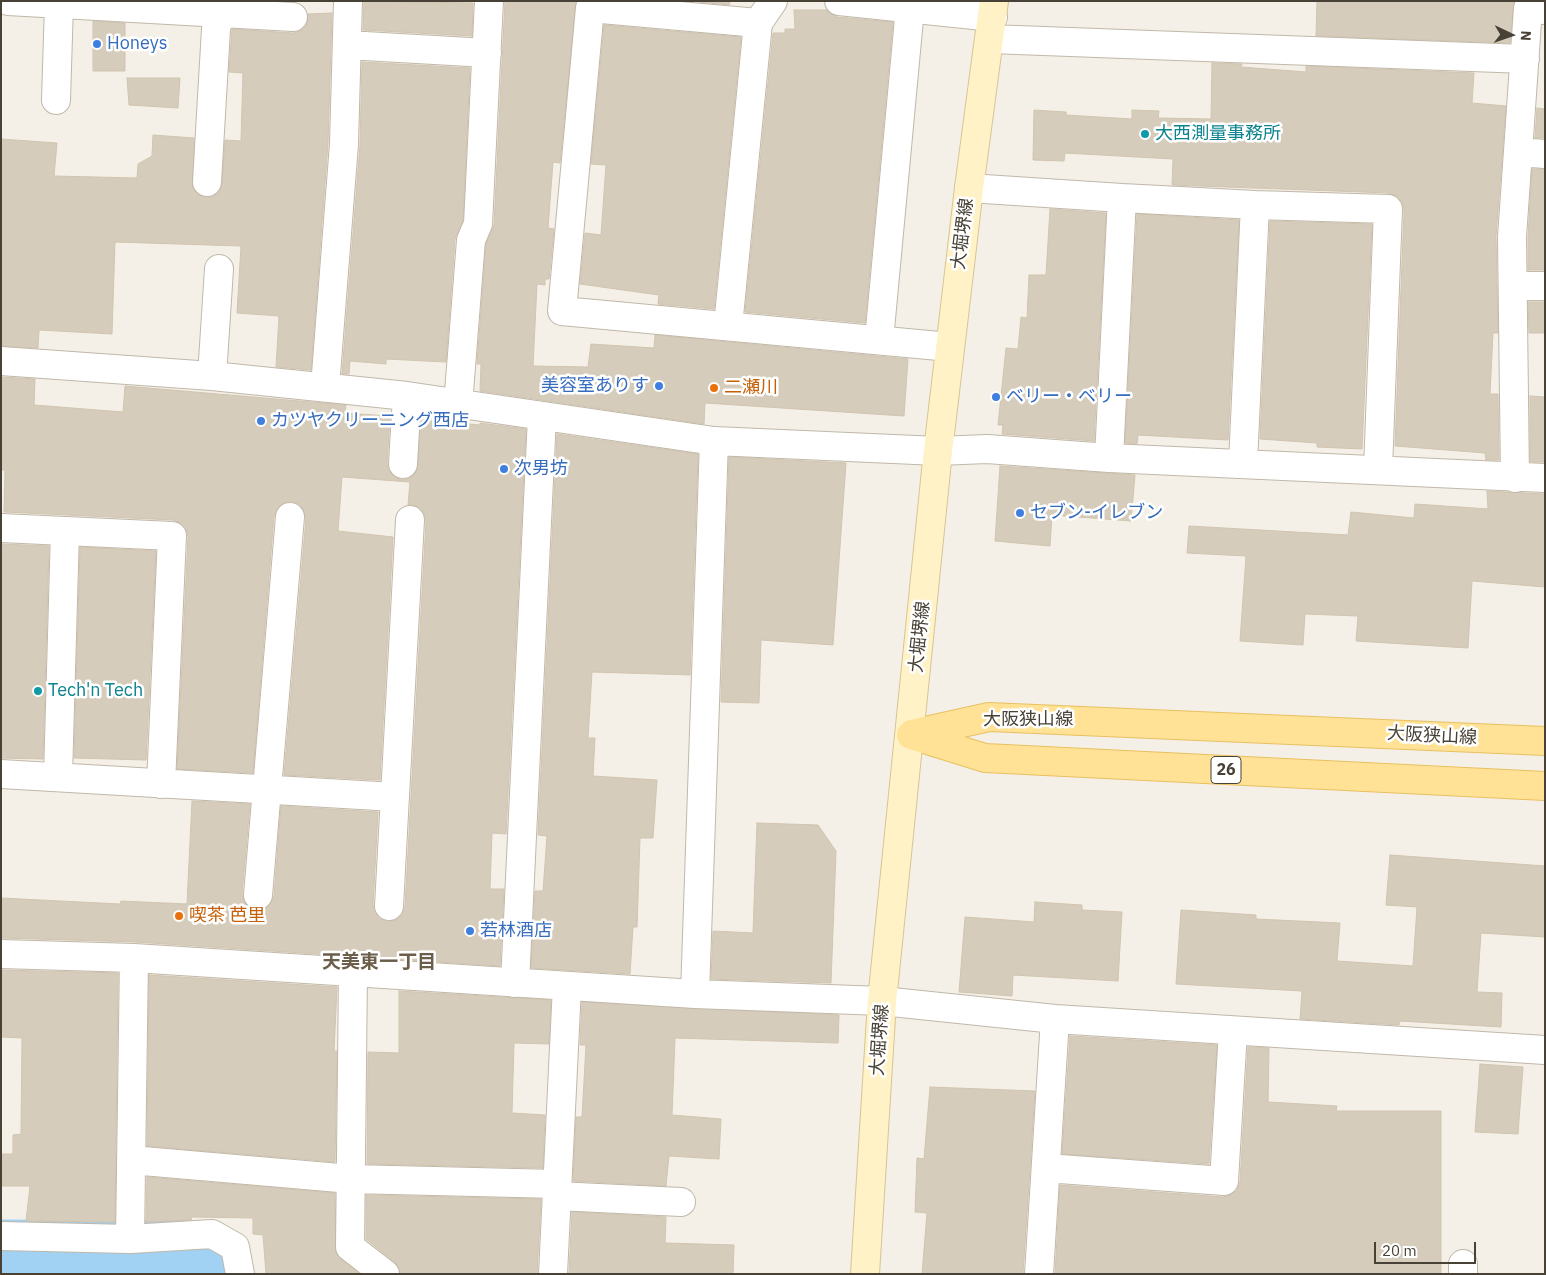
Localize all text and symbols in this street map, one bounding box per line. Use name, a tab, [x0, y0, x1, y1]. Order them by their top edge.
north arrow	[1486, 10, 1536, 60]
text: N	[1517, 30, 1535, 41]
place label: Honeys	[107, 33, 167, 55]
marker: Honeys	[91, 38, 103, 50]
place label: 大西測量事務所	[1155, 123, 1281, 145]
marker: 大西測量事務所	[1139, 128, 1151, 140]
street label: 大堀堺線	[948, 197, 978, 271]
place label: 美容室ありす	[541, 375, 649, 397]
place label: 二瀬川	[724, 377, 778, 399]
marker: 美容室ありす	[653, 380, 665, 392]
marker: 二瀬川	[708, 382, 720, 394]
place label: ベリー・ベリー	[1006, 386, 1132, 408]
marker: ベリー・ベリー	[990, 391, 1002, 403]
place label: カツヤクリーニング西店	[271, 410, 469, 432]
marker: カツヤクリーニング西店	[255, 415, 267, 427]
place label: 次男坊	[514, 458, 568, 480]
marker: 次男坊	[498, 463, 510, 475]
place label: セブン-イレブン	[1030, 502, 1163, 524]
marker: セブン-イレブン	[1014, 507, 1026, 519]
street label: 大堀堺線	[905, 600, 935, 674]
place label: Tech'n Tech	[48, 680, 143, 702]
marker: Tech'n Tech	[32, 685, 44, 697]
street label: 大阪狭山線	[983, 709, 1073, 731]
street label: 大阪狭山線	[1386, 723, 1478, 749]
road number: 26	[1211, 756, 1241, 784]
place label: 喫茶 芭里	[189, 905, 265, 927]
marker: 喫茶 芭里	[173, 910, 185, 922]
place label: 若林酒店	[480, 920, 552, 942]
marker: 若林酒店	[464, 925, 476, 937]
district label: 天美東一丁目	[322, 952, 436, 974]
street label: 大堀堺線	[867, 1003, 893, 1077]
scale bar	[1376, 1232, 1478, 1264]
text: 20 m	[1382, 1241, 1417, 1260]

